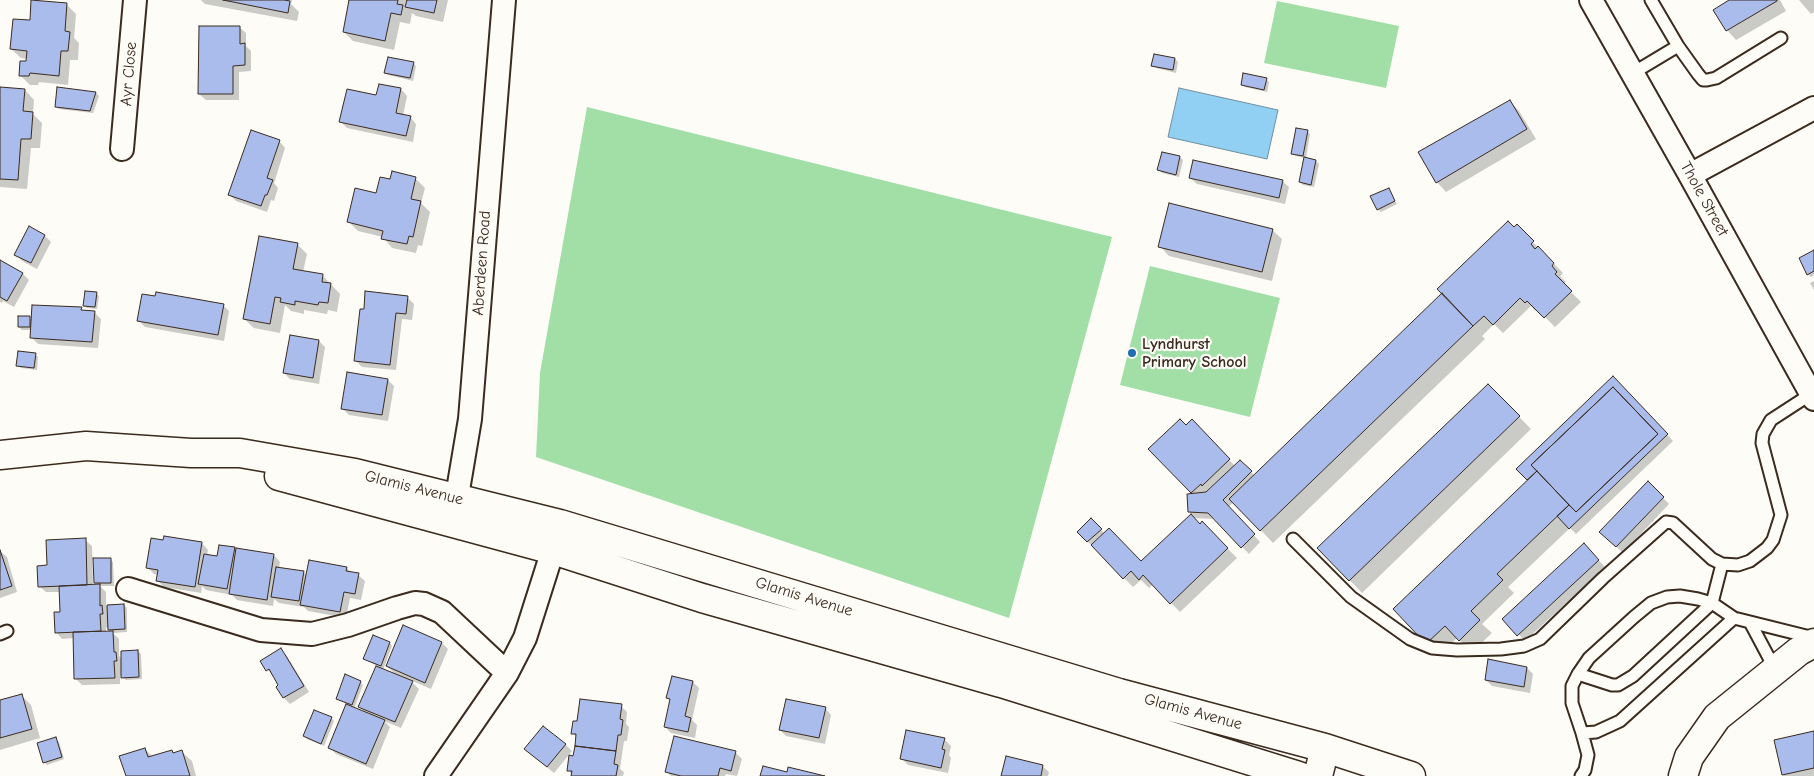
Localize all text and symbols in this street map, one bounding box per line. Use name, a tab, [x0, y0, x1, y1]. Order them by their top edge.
street label: Ayr Close	[117, 41, 141, 107]
street label: Thole Street	[1676, 158, 1732, 240]
street label: Aberdeen Road	[469, 210, 495, 316]
place label: Lyndhurst Primary School	[1142, 334, 1247, 372]
marker: Lyndhurst Primary School	[1126, 347, 1138, 359]
street label: Glamis Avenue	[363, 466, 465, 510]
street label: Glamis Avenue	[753, 573, 855, 621]
street label: Glamis Avenue	[1142, 690, 1244, 734]

